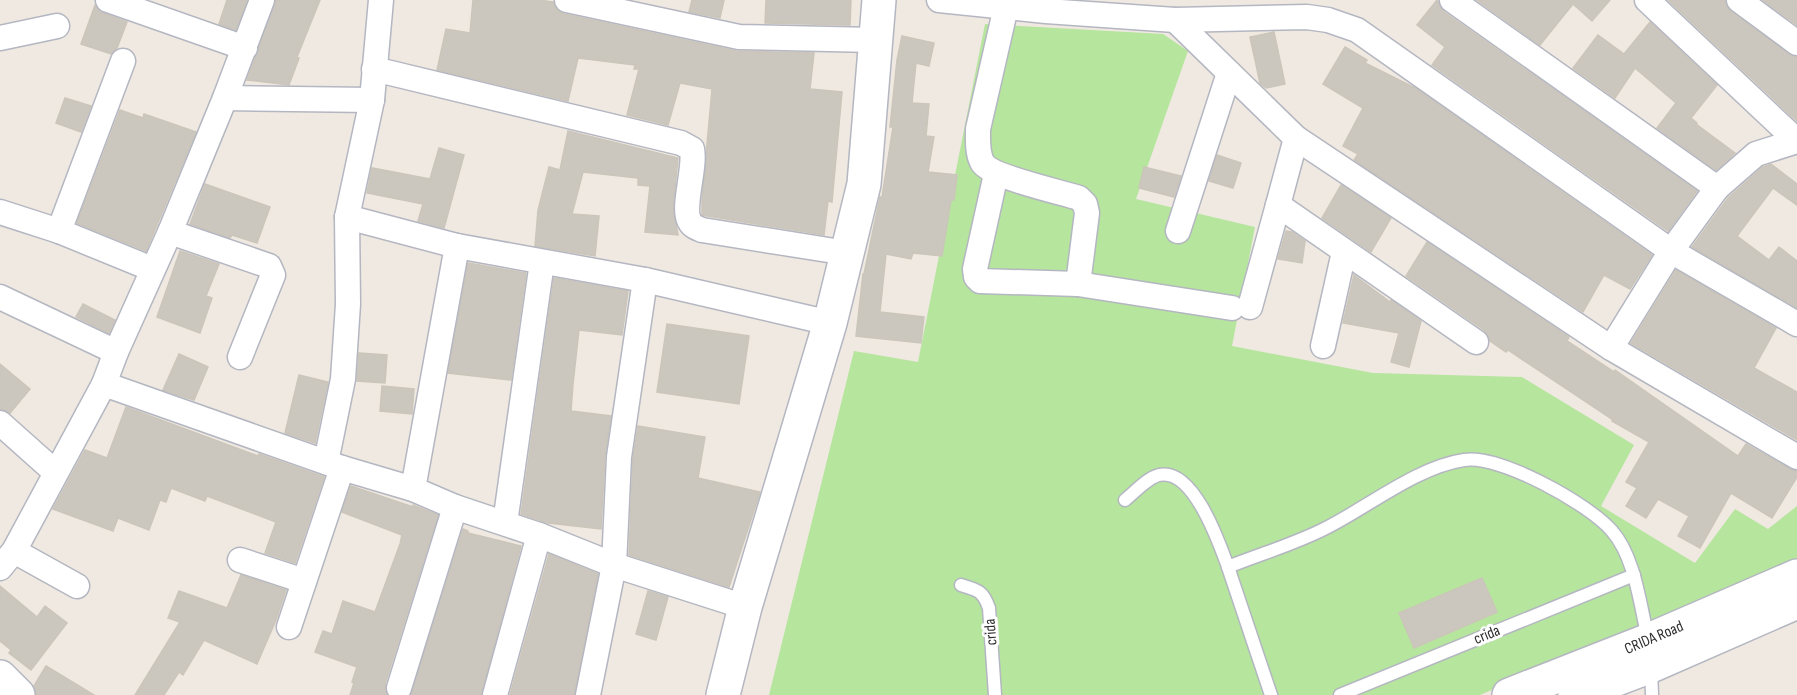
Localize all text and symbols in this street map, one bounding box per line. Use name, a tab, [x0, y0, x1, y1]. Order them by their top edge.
street label: CRIDA Road	[1622, 617, 1686, 659]
street label: crida	[981, 618, 1001, 646]
street label: crida	[1471, 621, 1503, 649]

